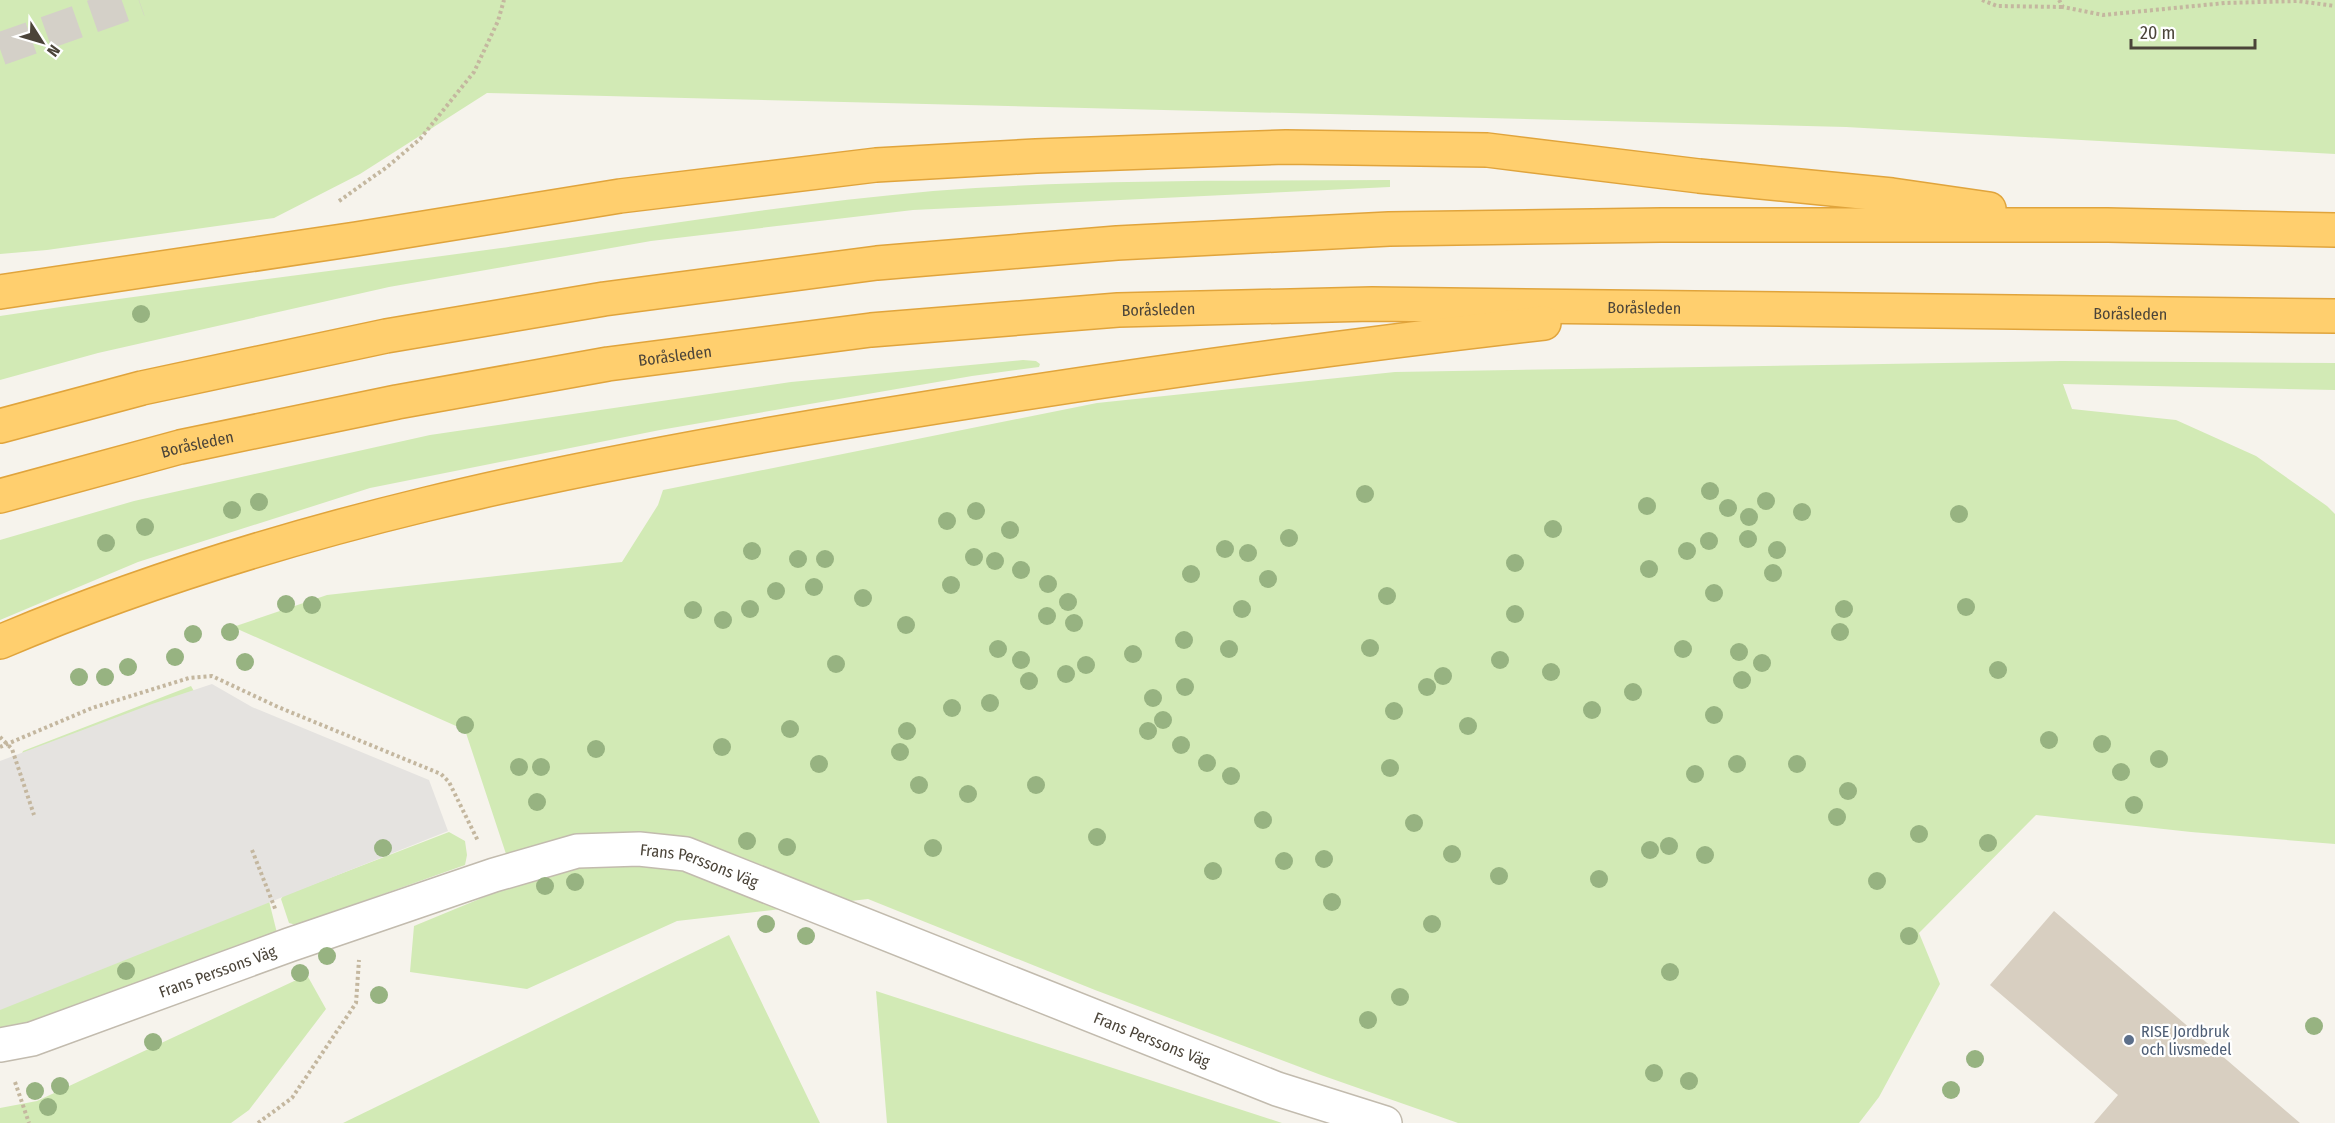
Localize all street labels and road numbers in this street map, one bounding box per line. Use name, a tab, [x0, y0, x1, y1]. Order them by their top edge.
street label: Boråsleden	[1607, 297, 1681, 317]
street label: Boråsleden	[1121, 299, 1196, 319]
street label: Boråsleden	[2093, 303, 2167, 323]
street label: Boråsleden	[637, 341, 713, 370]
street label: Boråsleden	[159, 427, 235, 461]
street label: Frans Perssons Väg	[639, 840, 762, 892]
street label: Frans Perssons Väg	[156, 941, 279, 1001]
street label: Frans Perssons Väg	[1091, 1008, 1213, 1071]

